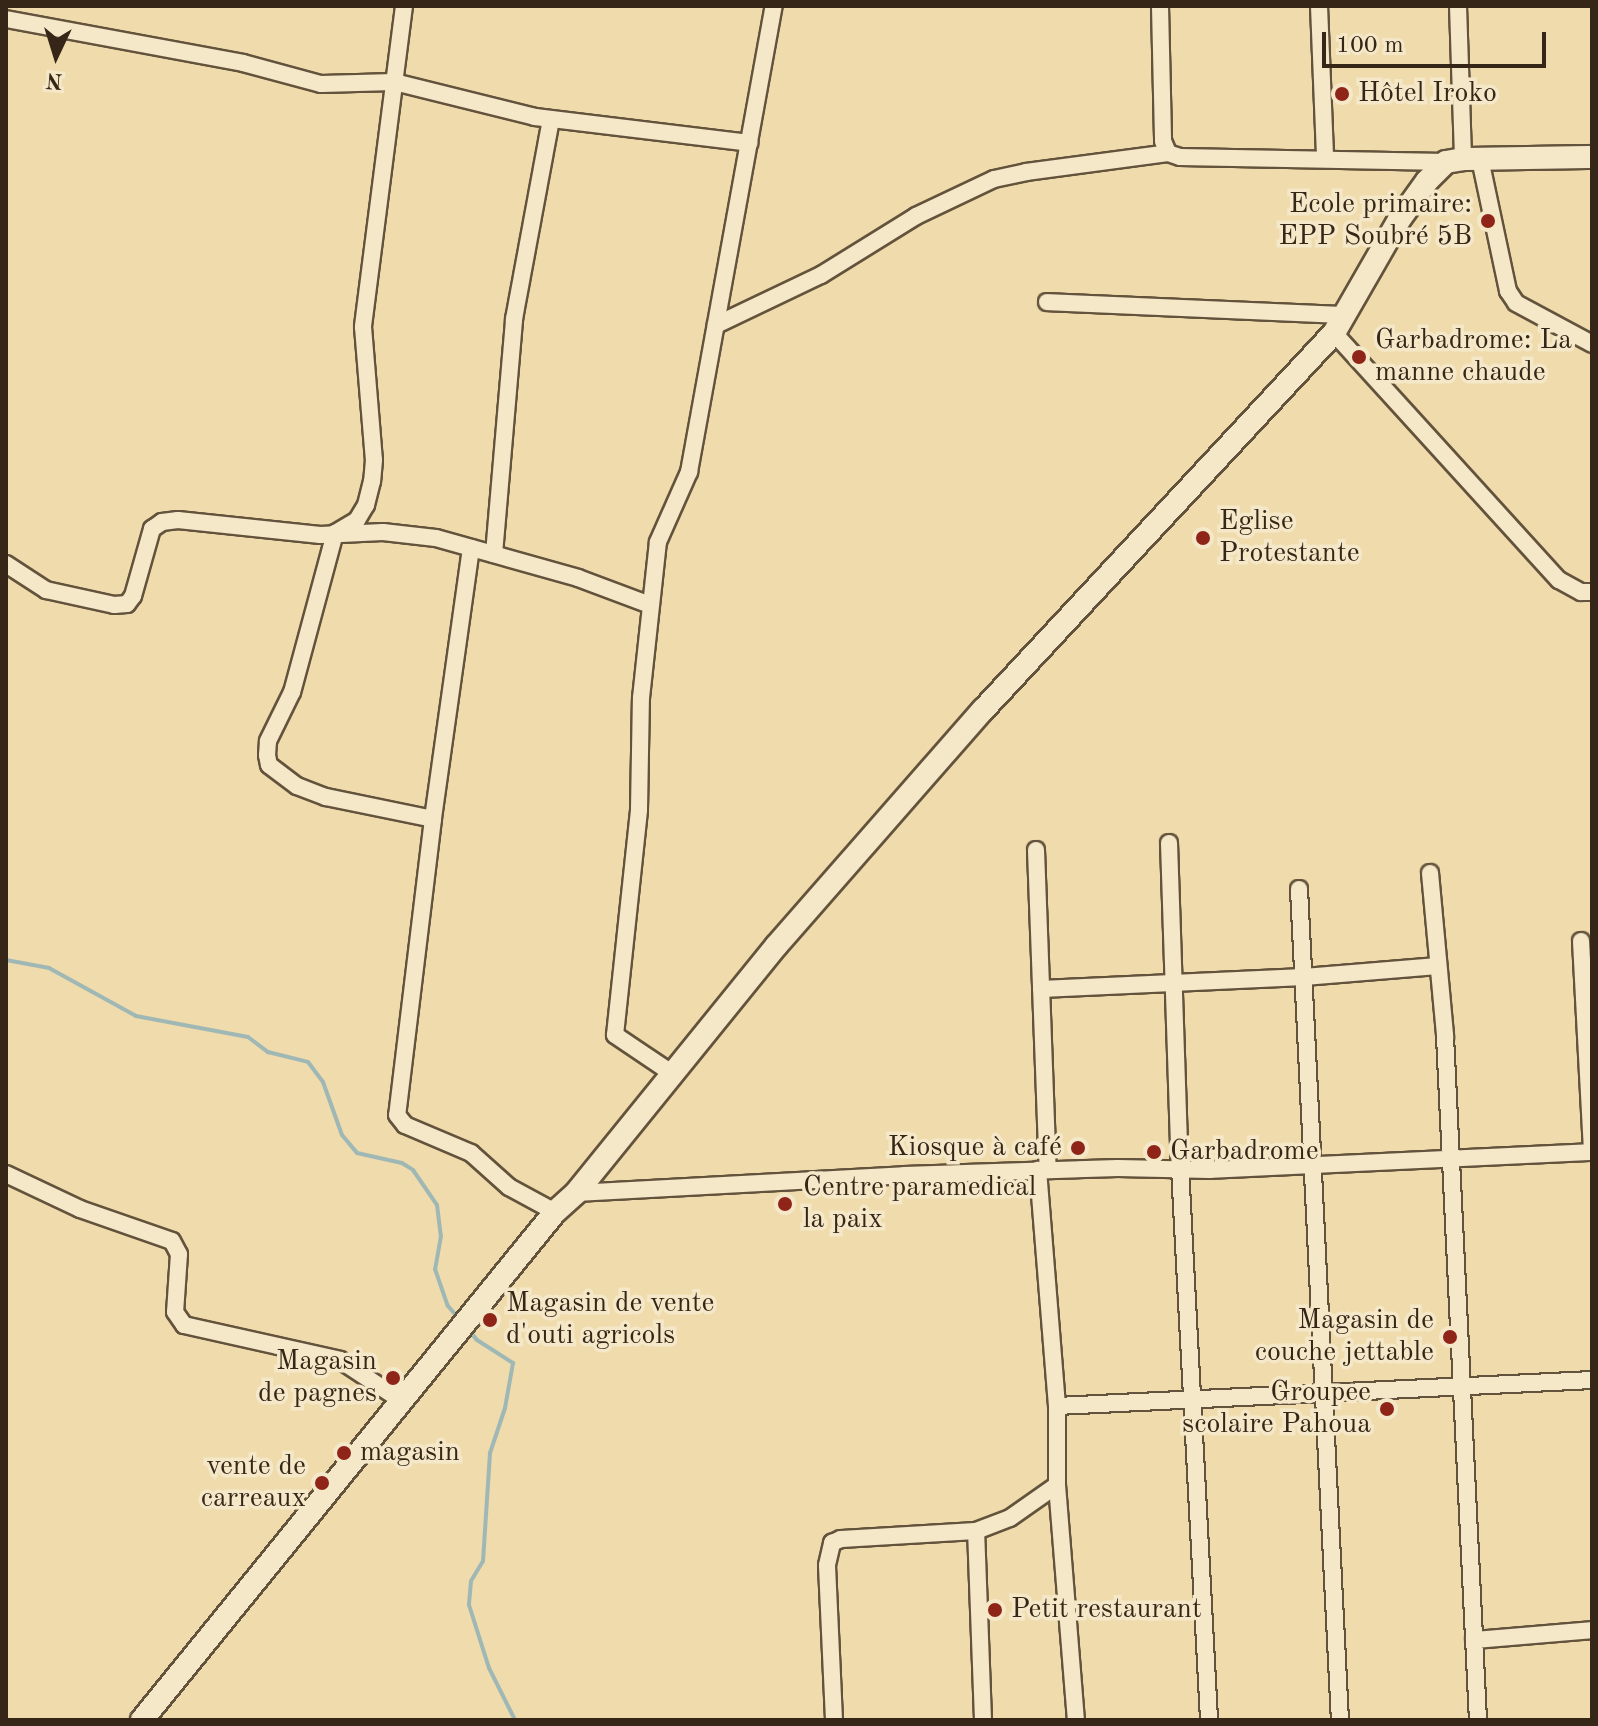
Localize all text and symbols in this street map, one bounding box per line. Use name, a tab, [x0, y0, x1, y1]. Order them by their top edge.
north arrow	[16, 16, 96, 96]
scale bar	[1326, 16, 1550, 66]
text: 100 m	[1336, 34, 1404, 58]
text: N	[45, 68, 63, 92]
place label: Hôtel Iroko	[1358, 77, 1497, 111]
marker: Hôtel Iroko	[1333, 85, 1351, 103]
place label: Ecole primaire: EPP Soubré 5B	[1278, 188, 1472, 254]
marker: Ecole primaire: EPP Soubré 5B	[1479, 212, 1497, 230]
place label: Garbadrome: La manne chaude	[1375, 324, 1572, 390]
marker: Garbadrome: La manne chaude	[1350, 348, 1368, 366]
place label: Eglise Protestante	[1219, 505, 1360, 571]
marker: Eglise Protestante	[1194, 529, 1212, 547]
place label: Kiosque à café	[888, 1131, 1062, 1165]
place label: Garbadrome	[1170, 1135, 1319, 1169]
marker: Kiosque à café	[1069, 1139, 1087, 1157]
marker: Garbadrome	[1145, 1143, 1163, 1161]
place label: Centre paramedical la paix	[803, 1171, 1036, 1237]
marker: Centre paramedical la paix	[774, 1193, 796, 1215]
place label: Magasin de vente d'outi agricols	[506, 1287, 714, 1353]
place label: Magasin de couche jettable	[1255, 1304, 1434, 1370]
marker: Magasin de vente d'outi agricols	[481, 1311, 499, 1329]
marker: Magasin de couche jettable	[1441, 1328, 1459, 1346]
place label: Magasin de pagnes	[258, 1345, 377, 1411]
marker: Magasin de pagnes	[384, 1369, 402, 1387]
place label: Groupee scolaire Pahoua	[1182, 1376, 1371, 1442]
marker: Groupee scolaire Pahoua	[1378, 1400, 1396, 1418]
place label: magasin	[360, 1436, 460, 1470]
marker: magasin	[335, 1444, 353, 1462]
place label: vente de carreaux	[201, 1450, 306, 1516]
marker: vente de carreaux	[313, 1474, 331, 1492]
place label: Petit restaurant	[1011, 1593, 1202, 1627]
marker: Petit restaurant	[986, 1601, 1004, 1619]

